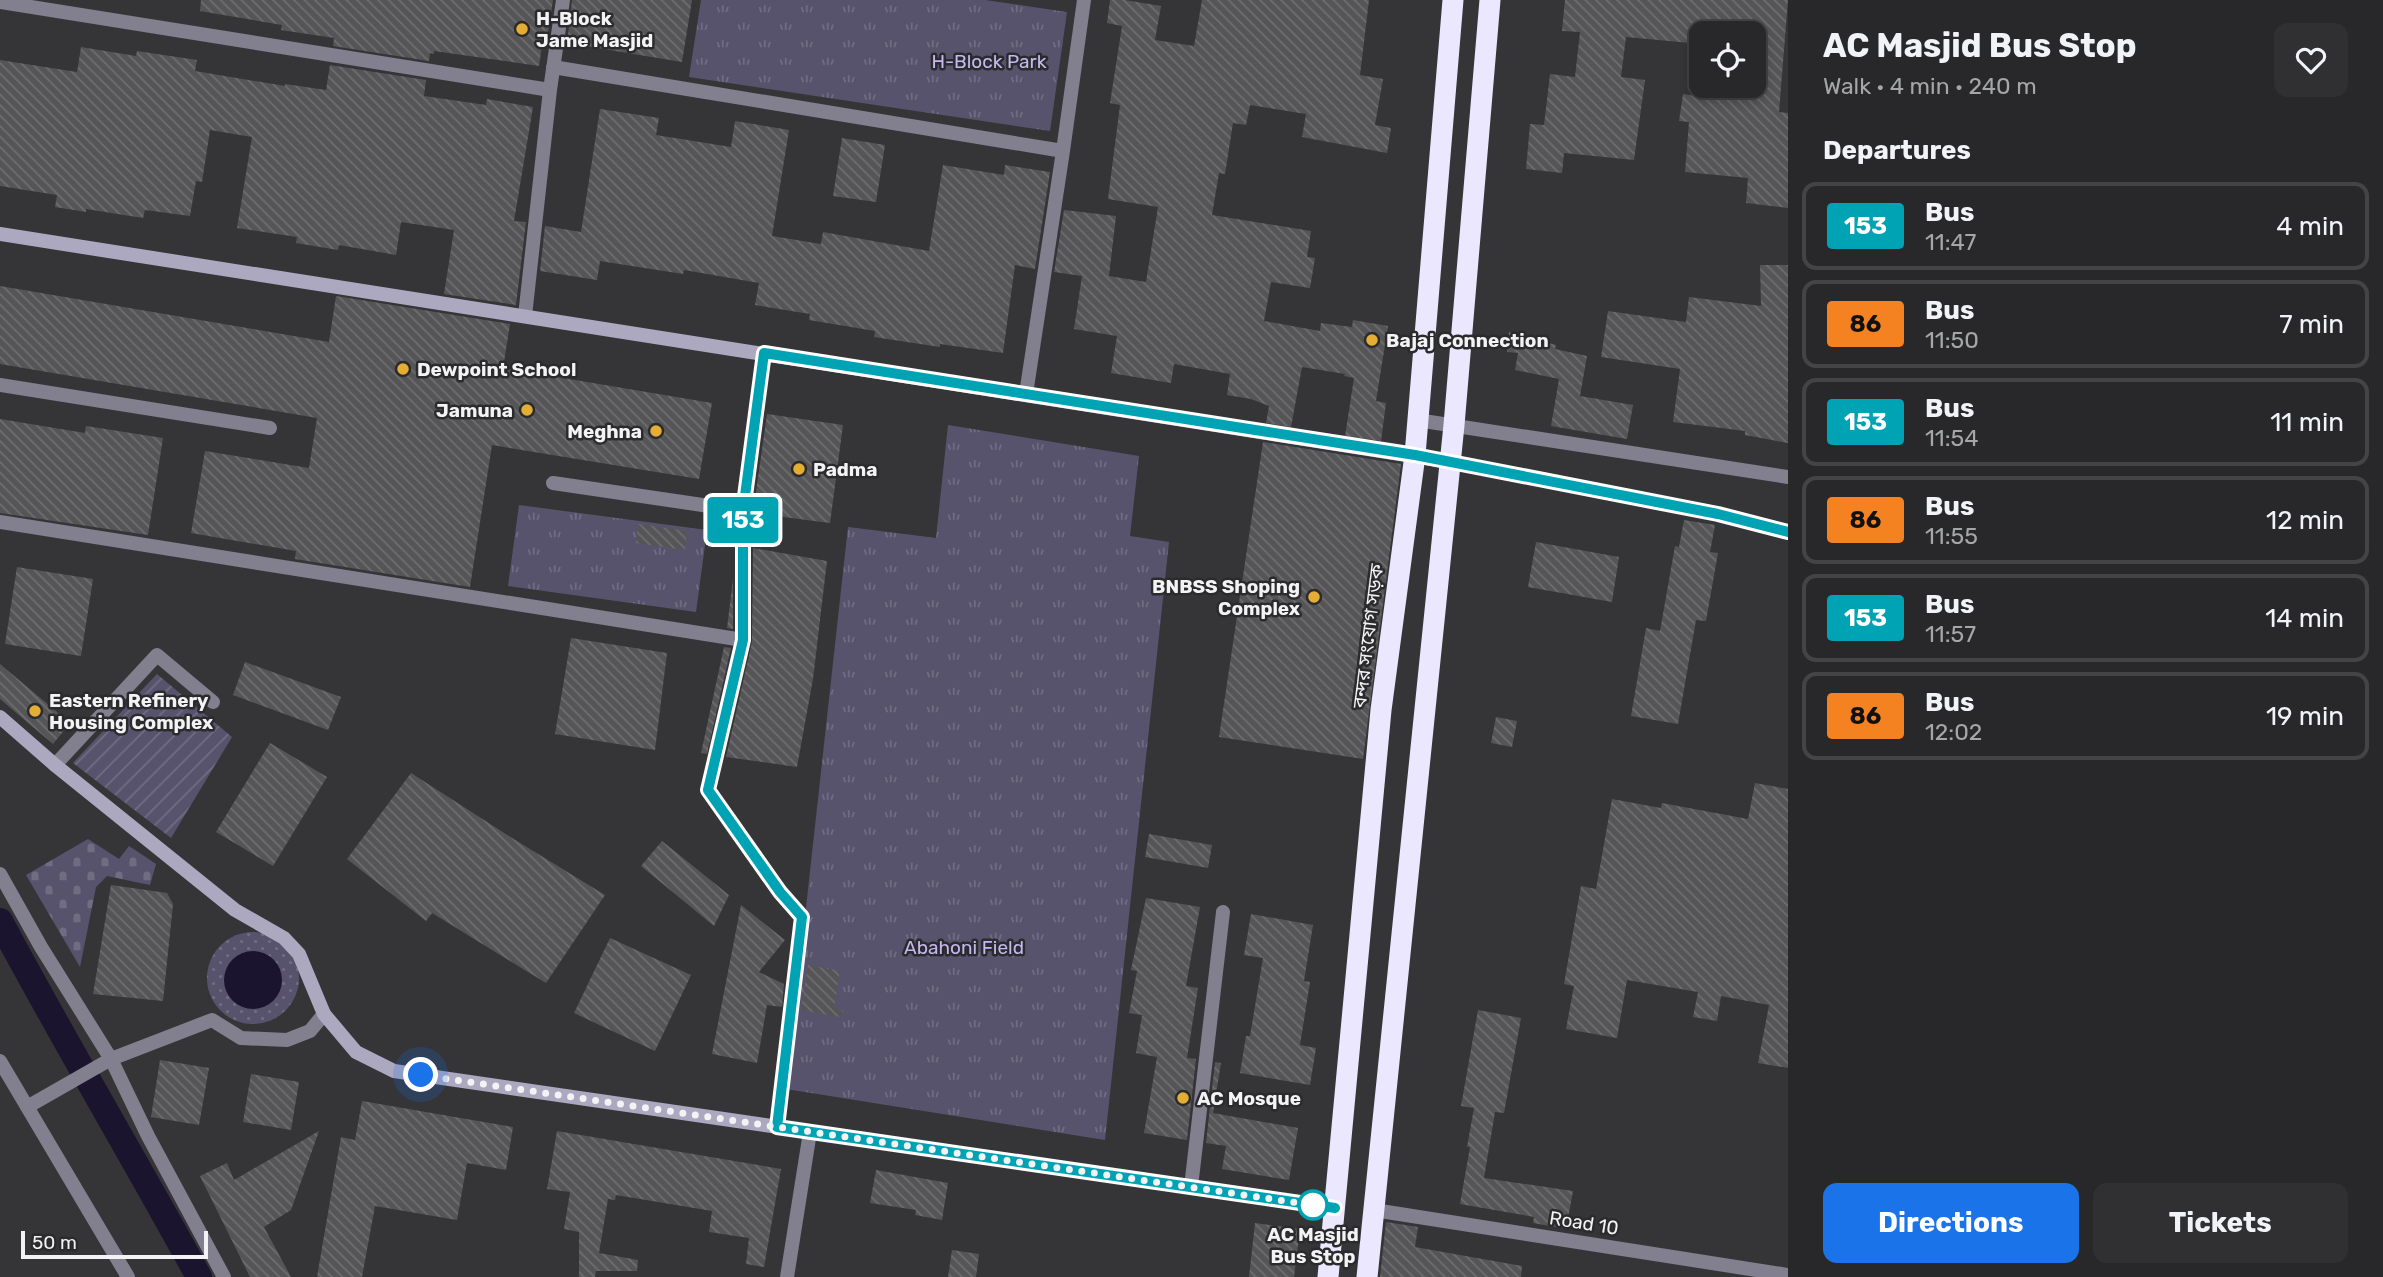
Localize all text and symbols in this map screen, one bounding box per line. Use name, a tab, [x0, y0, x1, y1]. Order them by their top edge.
place label: H-Block Jame Masjid	[536, 7, 653, 52]
marker: H-Block Jame Masjid	[514, 21, 530, 37]
map controls	[1689, 21, 1766, 98]
button: locate	[1689, 21, 1766, 98]
button: heart	[2274, 23, 2348, 97]
text: AC Masjid Bus Stop	[1823, 26, 2137, 65]
park label: H-Block Park	[932, 50, 1047, 73]
text: Walk · 4 min · 240 m	[1823, 72, 2037, 100]
text: Departures	[1823, 135, 1971, 166]
text: Bus	[1925, 197, 1974, 228]
text: 4 min	[2276, 211, 2344, 242]
text: 153	[1844, 212, 1887, 240]
text: 11:47	[1925, 228, 1976, 256]
text: Bus	[1925, 295, 1974, 326]
text: 7 min	[2279, 309, 2344, 340]
text: 86	[1850, 310, 1881, 338]
text: 11:50	[1925, 326, 1979, 354]
place label: Bajaj Connection	[1386, 329, 1549, 352]
marker: Bajaj Connection	[1364, 332, 1380, 348]
place label: Dewpoint School	[417, 358, 576, 381]
marker: Dewpoint School	[395, 361, 411, 377]
text: Bus	[1925, 393, 1974, 424]
place label: Jamuna	[436, 399, 513, 422]
marker: Jamuna	[519, 402, 535, 418]
text: 11 min	[2270, 407, 2344, 438]
text: 153	[1844, 408, 1887, 436]
place label: Meghna	[567, 420, 642, 443]
marker: Meghna	[648, 423, 664, 439]
text: 11:54	[1925, 424, 1979, 452]
place label: Padma	[813, 458, 877, 481]
marker: Padma	[791, 461, 807, 477]
text: Bus	[1925, 491, 1974, 522]
line badge: 153	[703, 497, 783, 543]
text: 12 min	[2266, 505, 2344, 536]
text: 153	[721, 506, 765, 534]
text: 86	[1850, 506, 1881, 534]
text: 11:55	[1925, 522, 1978, 550]
street label: বন্দর সংযোগ সড়ক	[1348, 562, 1388, 710]
place label: BNBSS Shoping Complex	[1152, 575, 1300, 620]
marker: BNBSS Shoping Complex	[1306, 589, 1322, 605]
text: Bus	[1925, 589, 1974, 620]
text: 14 min	[2265, 603, 2344, 634]
text: 153	[1844, 604, 1887, 632]
text: 11:57	[1925, 620, 1976, 648]
text: Bus	[1925, 687, 1974, 718]
place label: Eastern Refinery Housing Complex	[49, 689, 213, 734]
text: 19 min	[2266, 701, 2344, 732]
text: 86	[1850, 702, 1881, 730]
marker: Eastern Refinery Housing Complex	[27, 703, 43, 719]
text: 12:02	[1925, 718, 1982, 746]
park label: Abahoni Field	[904, 936, 1024, 959]
your location	[403, 1057, 438, 1092]
place label: AC Mosque	[1197, 1087, 1301, 1110]
marker: AC Mosque	[1175, 1090, 1191, 1106]
button: Directions	[1823, 1183, 2079, 1263]
button: Tickets	[2093, 1183, 2348, 1263]
marker: AC Masjid Bus Stop	[1298, 1190, 1328, 1220]
street label: Road 10	[1548, 1206, 1620, 1240]
place label: AC Masjid Bus Stop	[1267, 1223, 1359, 1268]
scale bar	[21, 1228, 208, 1260]
text: 50 m	[32, 1231, 77, 1254]

